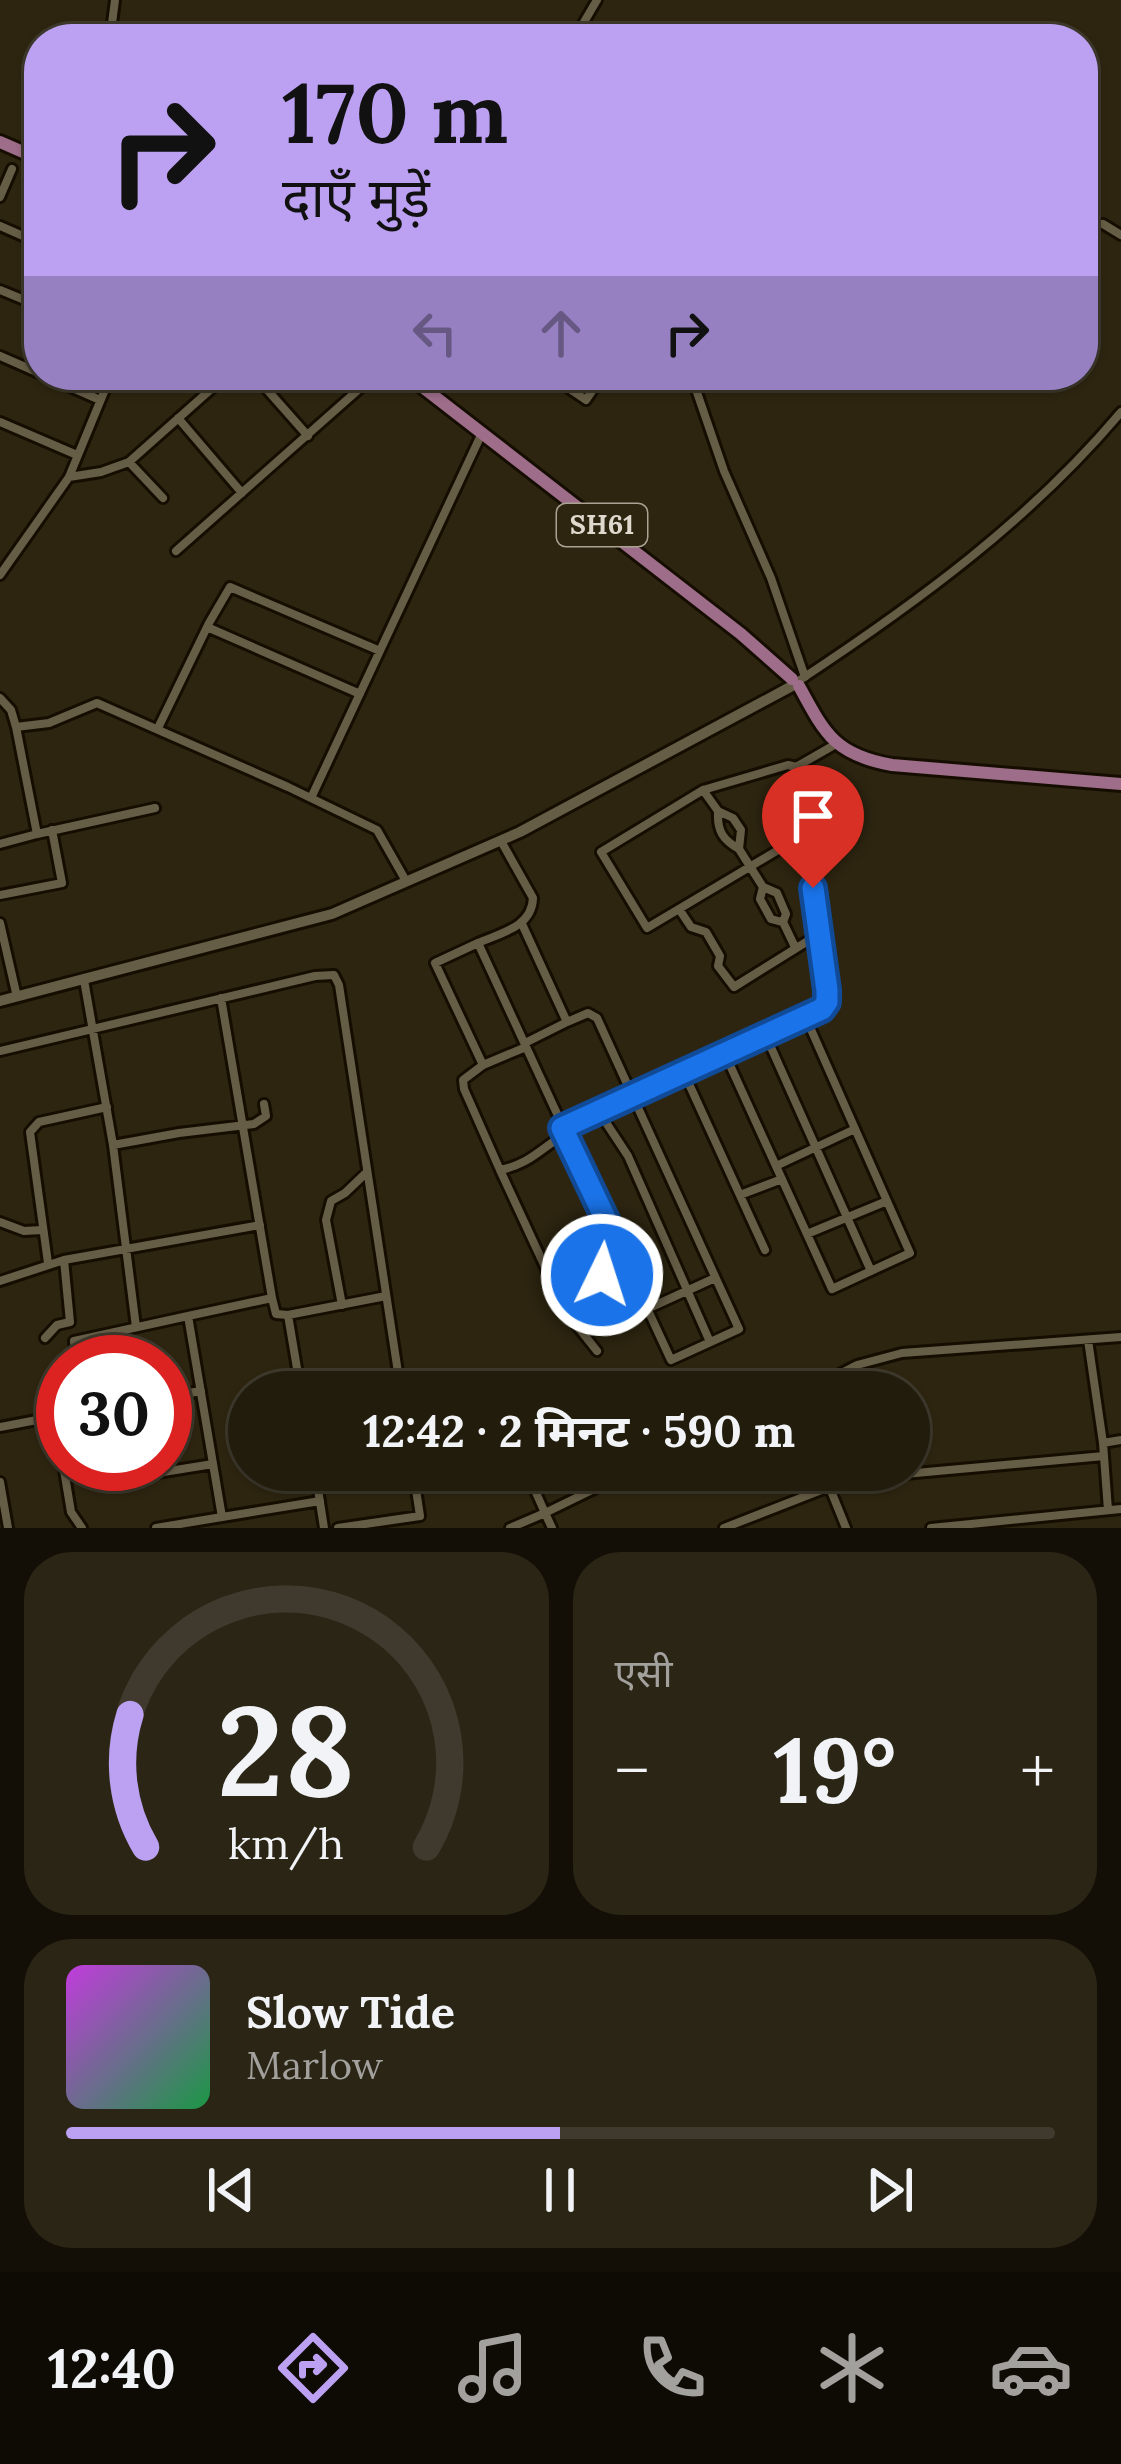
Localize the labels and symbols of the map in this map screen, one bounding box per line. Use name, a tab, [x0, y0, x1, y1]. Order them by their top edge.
road number: SH61	[557, 504, 647, 546]
pin	[762, 765, 864, 888]
position arrow	[539, 1212, 665, 1338]
speed limit sign: 30	[36, 1335, 192, 1491]

